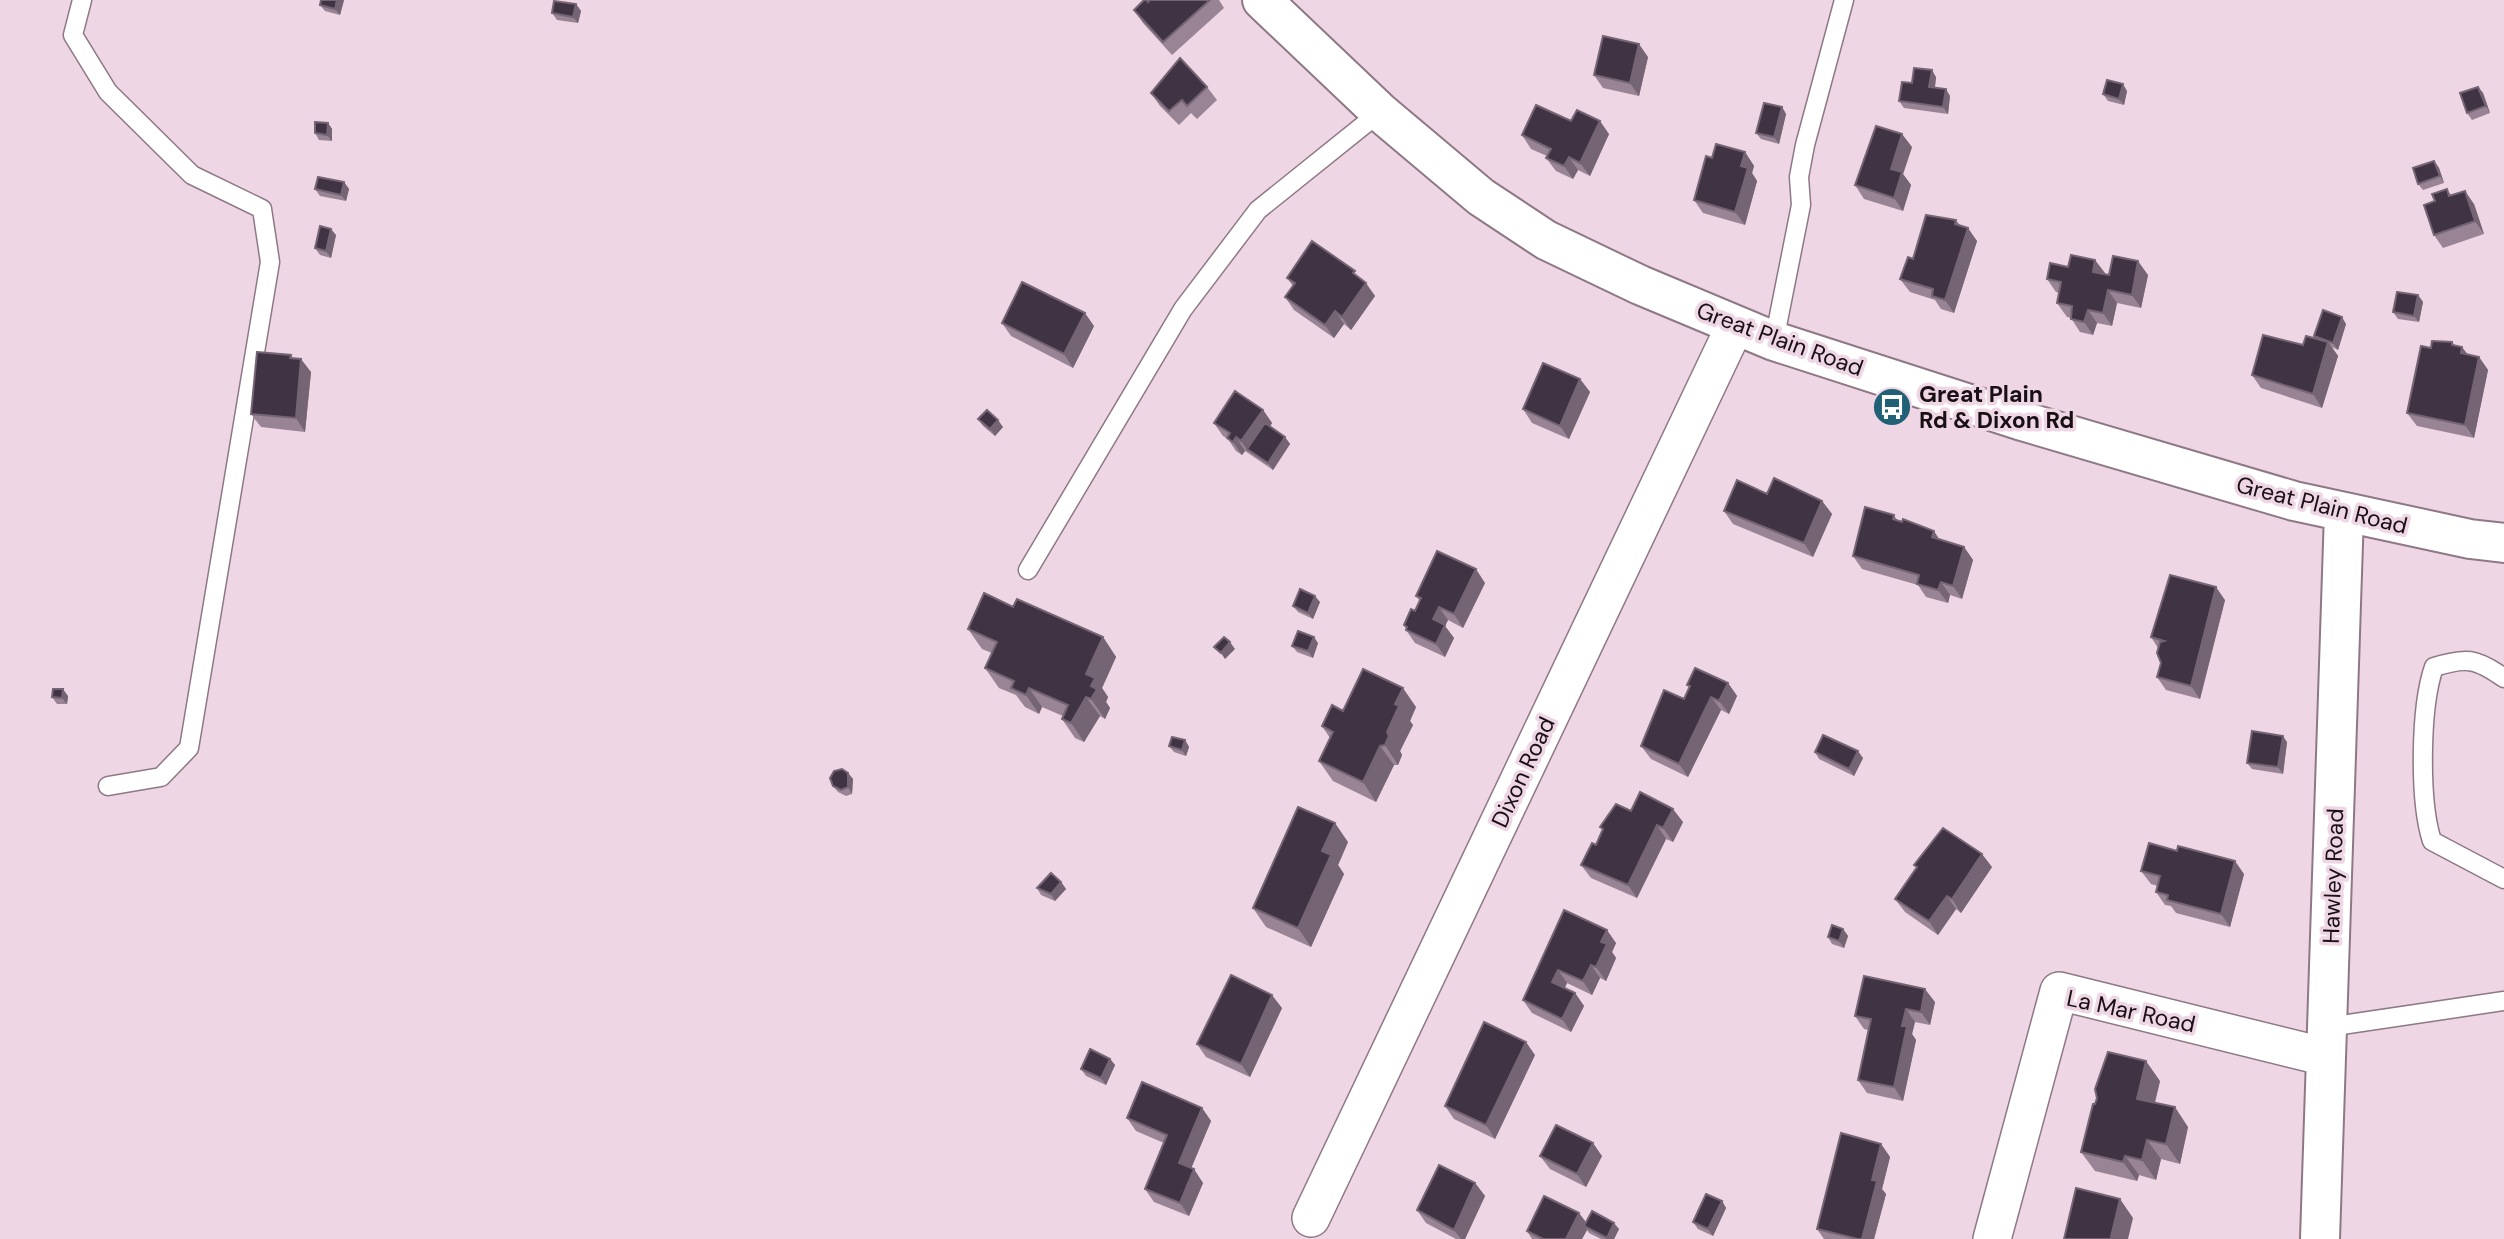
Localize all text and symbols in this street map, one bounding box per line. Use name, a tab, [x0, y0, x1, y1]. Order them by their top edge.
street label: Great Plain Road	[1693, 295, 1867, 383]
place label: Great Plain Rd & Dixon Rd	[1919, 379, 2074, 435]
bus stop icon: Great Plain Rd & Dixon Rd	[1871, 386, 1913, 428]
street label: Great Plain Road	[2233, 469, 2411, 541]
street label: Dixon Road	[1484, 712, 1562, 832]
street label: Hawley Road	[2316, 808, 2350, 944]
street label: La Mar Road	[2064, 983, 2198, 1039]

